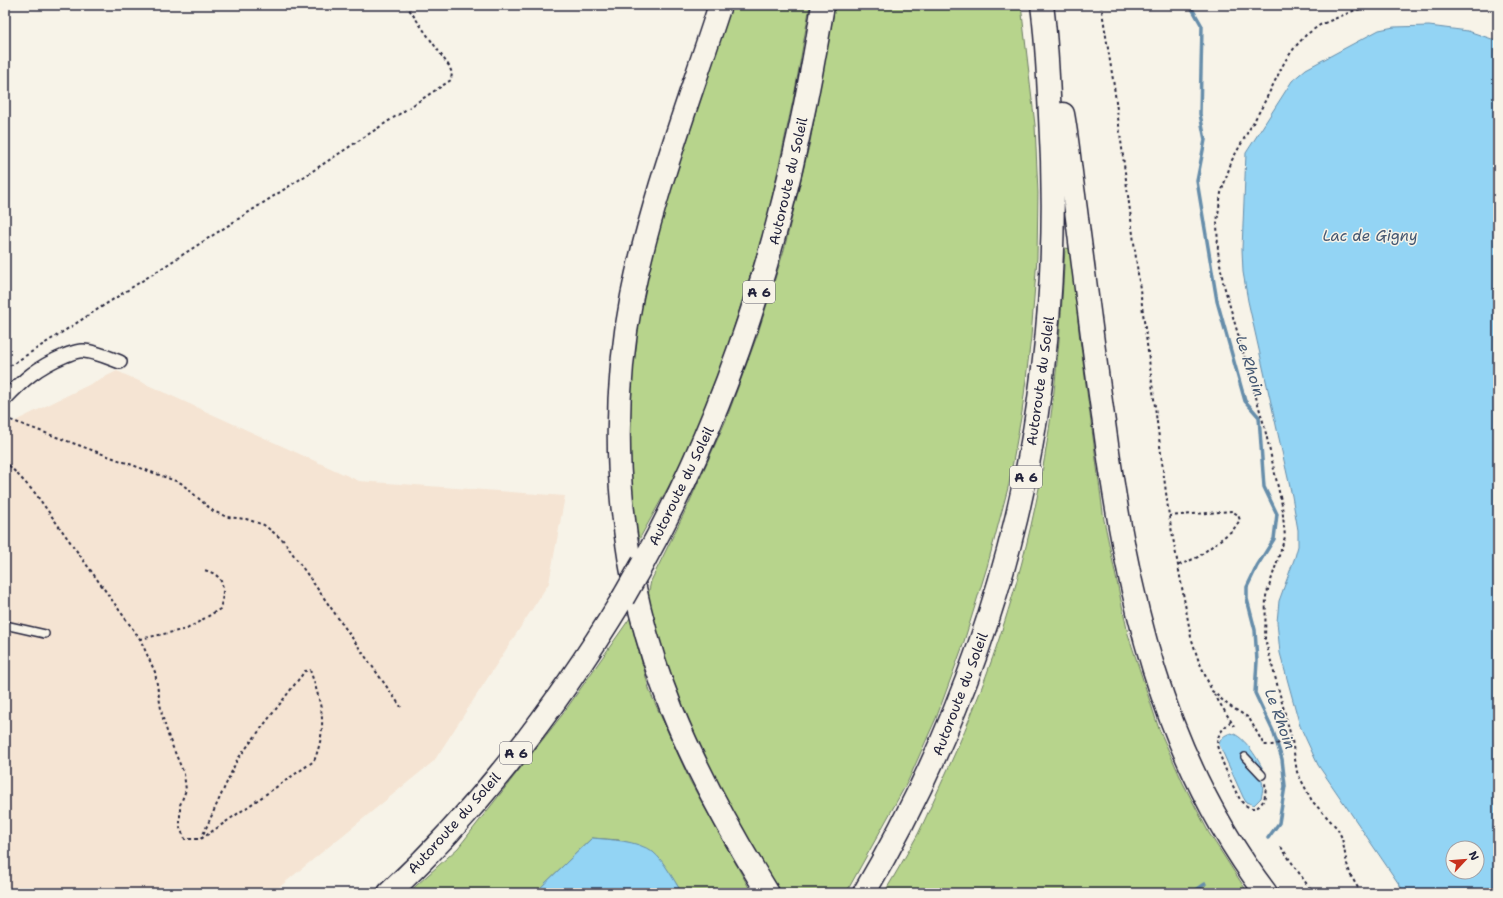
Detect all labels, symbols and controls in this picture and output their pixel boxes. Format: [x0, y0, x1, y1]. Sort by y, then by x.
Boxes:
street label: Autoroute du Soleil [765, 115, 812, 247]
water label: Lac de Gigny [1322, 226, 1418, 246]
road number: A 6 [743, 281, 775, 303]
street label: Autoroute du Soleil [1022, 314, 1058, 447]
water label: Le Rhoin [1231, 333, 1269, 399]
street label: Autoroute du Soleil [644, 423, 718, 549]
road number: A 6 [1010, 466, 1042, 488]
street label: Autoroute du Soleil [928, 629, 992, 758]
water label: Le Rhoin [1260, 686, 1300, 752]
road number: A 6 [500, 742, 532, 764]
street label: Autoroute du Soleil [404, 768, 505, 877]
north arrow [1445, 840, 1485, 880]
text: N [1465, 849, 1482, 863]

